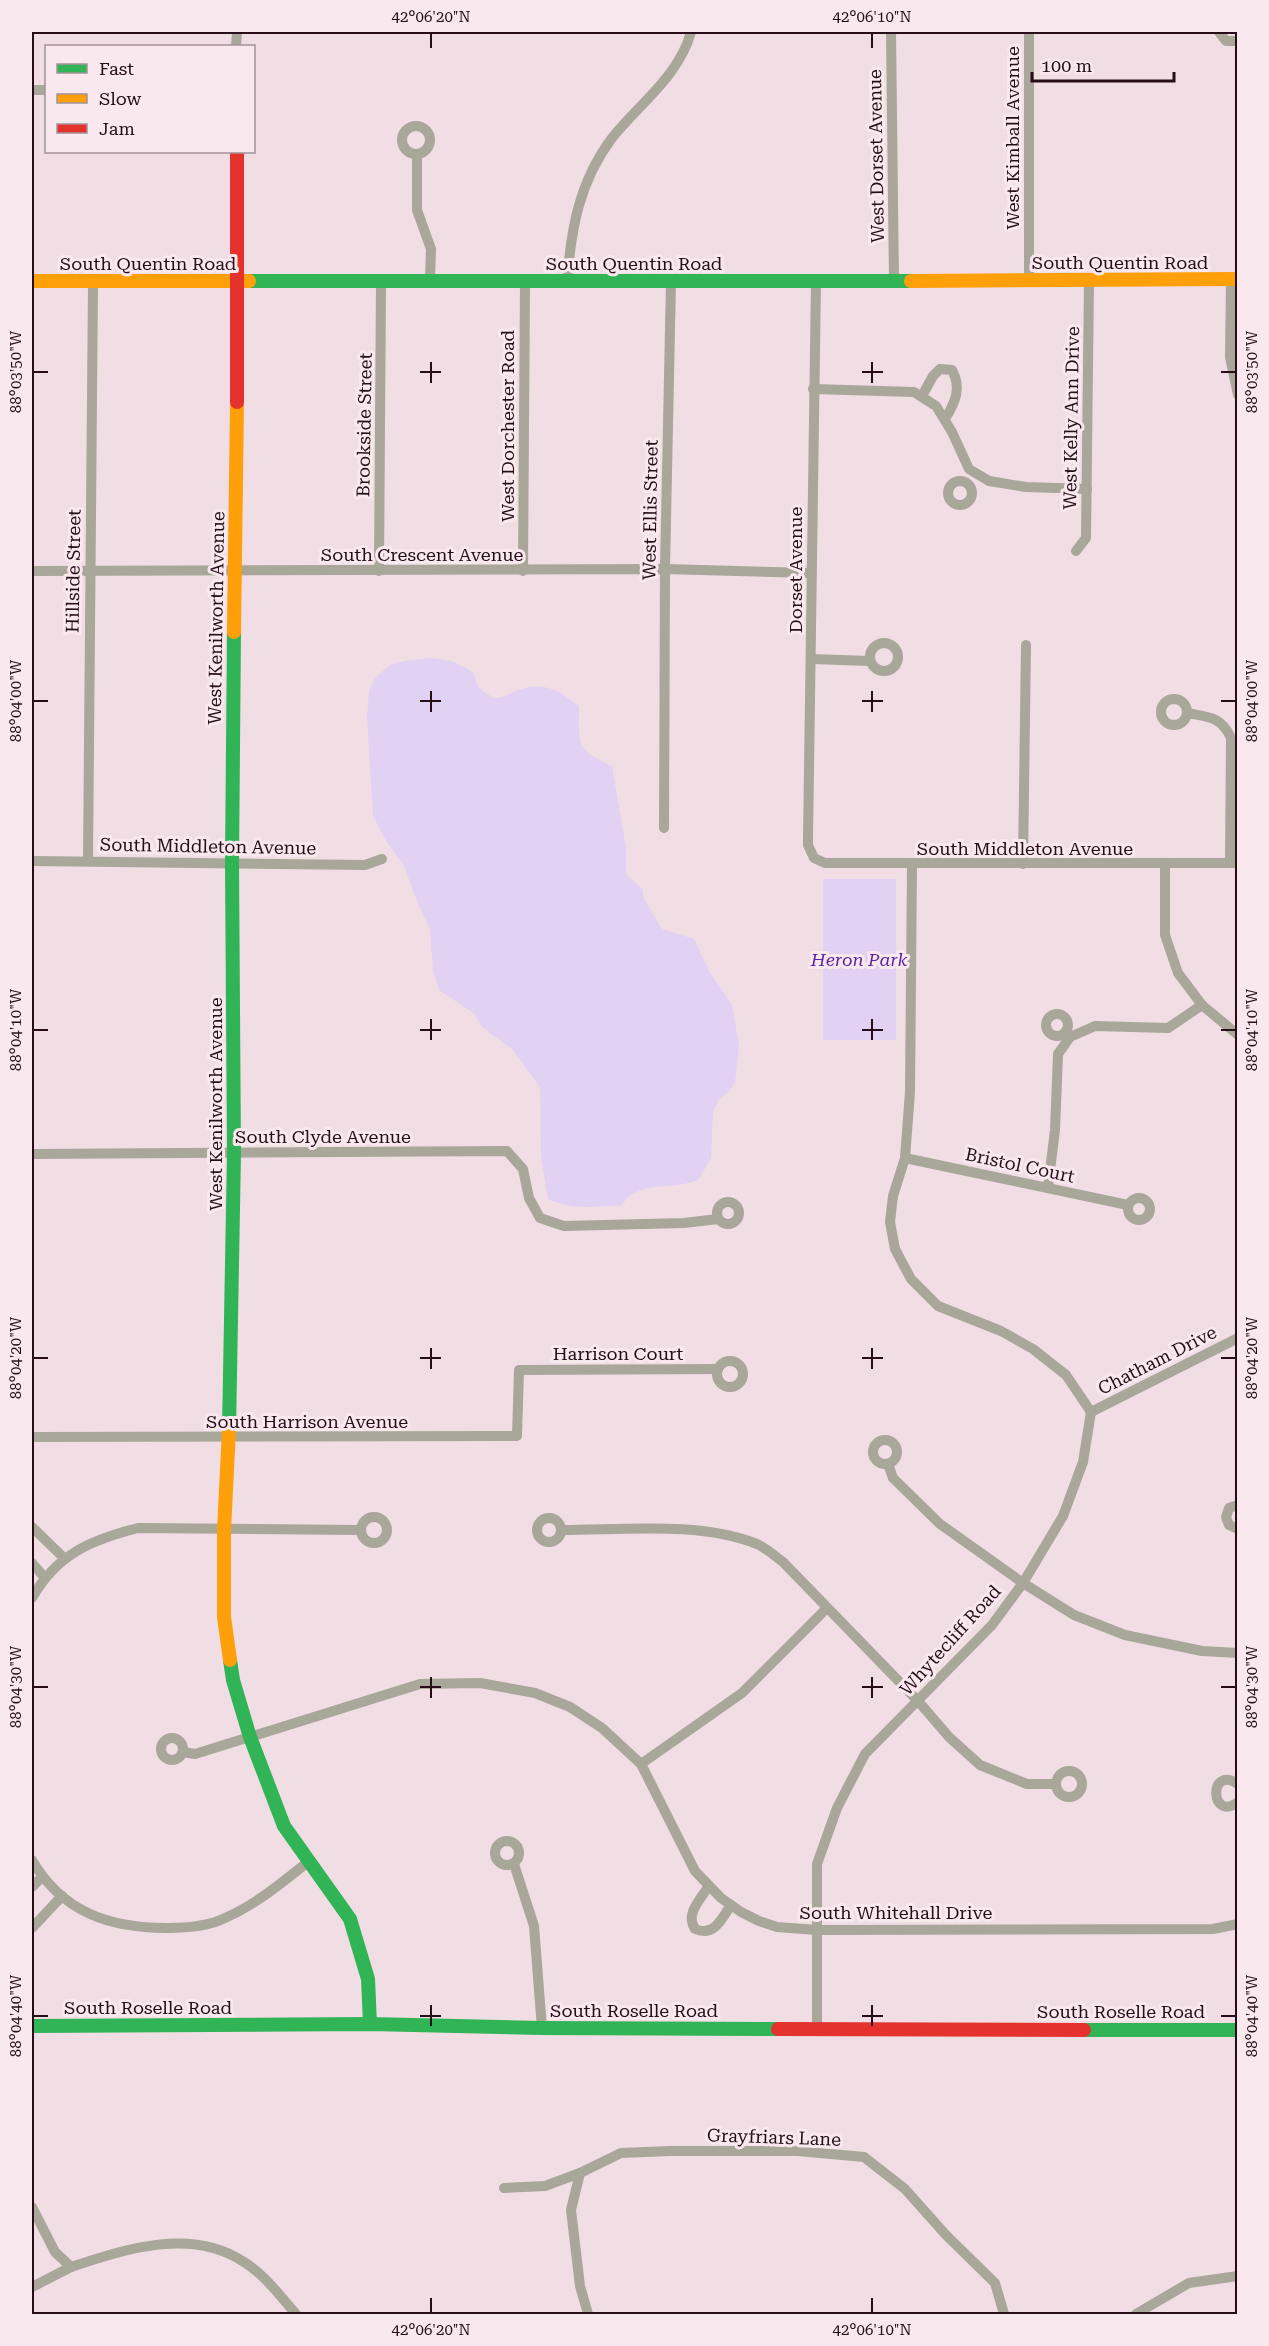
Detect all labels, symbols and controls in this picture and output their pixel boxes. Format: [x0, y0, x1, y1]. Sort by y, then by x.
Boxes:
text: 42°06'20"N [391, 8, 471, 26]
text: 42°06'10"N [832, 8, 912, 26]
legend [45, 45, 255, 153]
scale bar [1032, 45, 1174, 83]
street label: West Kimball Avenue [1002, 46, 1023, 230]
text: 100 m [1041, 55, 1092, 76]
text: Fast [99, 58, 134, 79]
street label: West Dorset Avenue [864, 69, 888, 243]
text: Slow [99, 88, 141, 109]
text: Jam [99, 118, 135, 139]
street label: South Quentin Road [1032, 252, 1209, 273]
street label: South Quentin Road [60, 253, 237, 274]
street label: South Quentin Road [546, 253, 723, 274]
street label: West Kelly Ann Drive [1059, 326, 1083, 510]
street label: West Dorchester Road [497, 329, 518, 522]
text: 88°03'50"W [7, 330, 25, 413]
text: 88°03'50"W [1243, 330, 1261, 413]
street label: Brookside Street [352, 352, 376, 497]
street label: West Ellis Street [638, 439, 662, 580]
street label: Dorset Avenue [785, 507, 806, 633]
street label: Hillside Street [61, 509, 85, 633]
street label: West Kenilworth Avenue [204, 511, 228, 725]
street label: South Crescent Avenue [321, 544, 523, 565]
text: 88°04'00"W [7, 659, 25, 742]
text: 88°04'00"W [1243, 659, 1261, 742]
street label: South Middleton Avenue [100, 834, 316, 858]
street label: South Middleton Avenue [917, 838, 1133, 859]
park label: Heron Park [810, 949, 907, 970]
text: 88°04'10"W [7, 988, 25, 1071]
text: 88°04'10"W [1243, 988, 1261, 1071]
street label: West Kenilworth Avenue [205, 997, 226, 1211]
street label: South Clyde Avenue [235, 1126, 411, 1147]
street label: Bristol Court [963, 1143, 1077, 1187]
text: 88°04'20"W [7, 1316, 25, 1399]
text: 88°04'20"W [1243, 1316, 1261, 1399]
street label: Chatham Drive [1094, 1321, 1220, 1399]
street label: Harrison Court [553, 1343, 684, 1364]
street label: South Harrison Avenue [206, 1411, 408, 1432]
street label: Whytecliff Road [895, 1580, 1005, 1699]
text: 88°04'30"W [7, 1645, 25, 1728]
text: 88°04'30"W [1243, 1645, 1261, 1728]
street label: South Whitehall Drive [800, 1902, 993, 1923]
text: 88°04'40"W [7, 1974, 25, 2057]
text: 88°04'40"W [1243, 1974, 1261, 2057]
street label: South Roselle Road [64, 1997, 232, 2018]
street label: South Roselle Road [550, 2000, 718, 2021]
street label: South Roselle Road [1037, 2001, 1205, 2022]
street label: Grayfriars Lane [707, 2124, 842, 2150]
text: 42°06'20"N [391, 2321, 471, 2339]
text: 42°06'10"N [832, 2321, 912, 2339]

